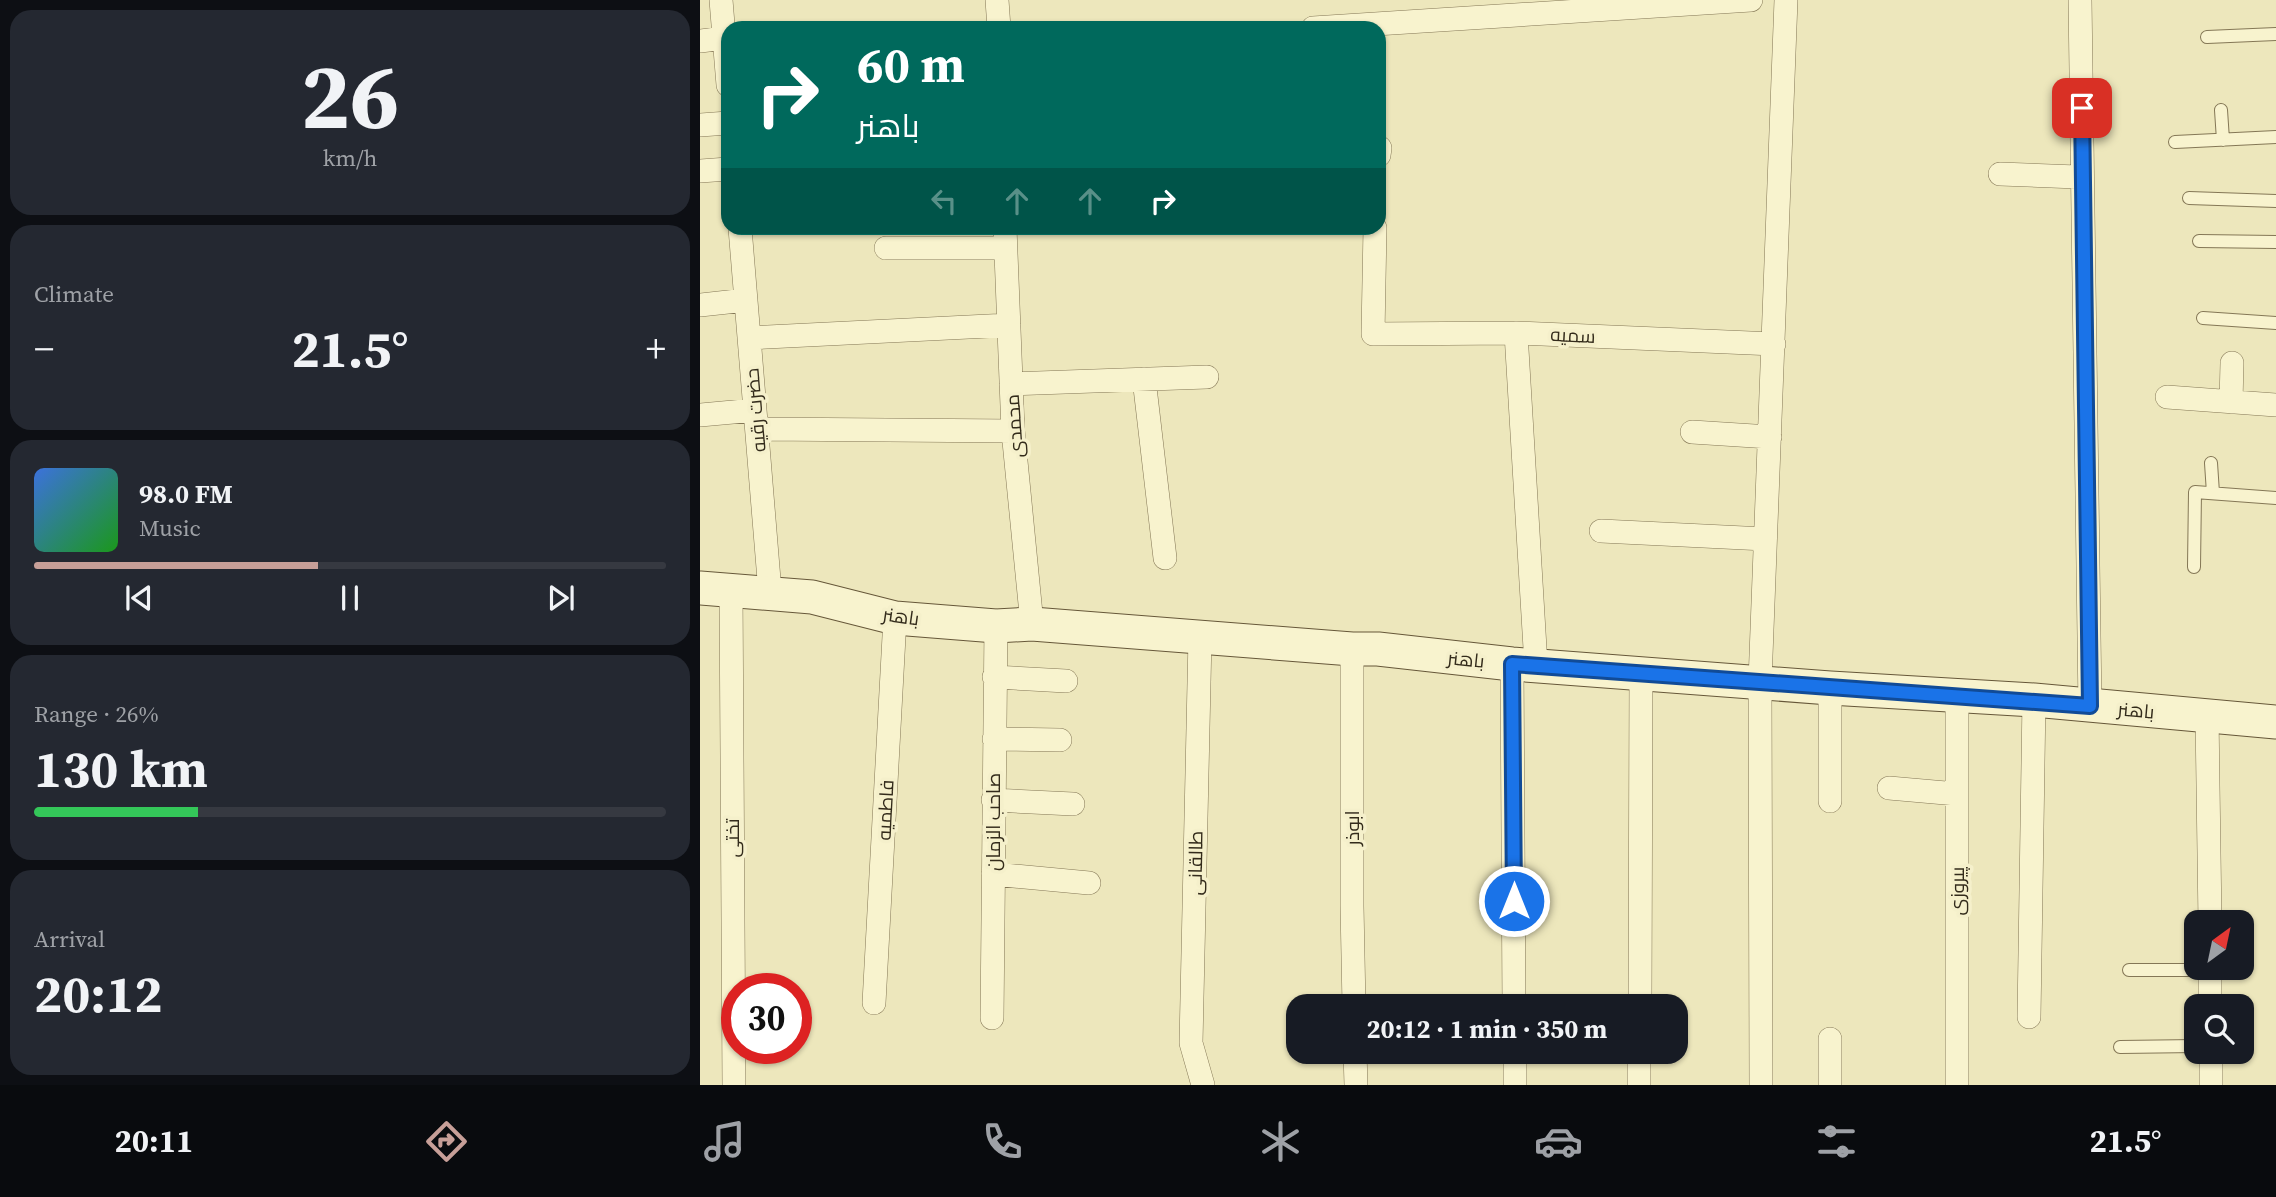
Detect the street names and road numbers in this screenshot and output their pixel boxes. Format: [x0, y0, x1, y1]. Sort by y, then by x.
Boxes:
street label: سمیه [1550, 321, 1596, 349]
street label: حضرت رقیه [738, 367, 772, 453]
street label: محمدی [999, 393, 1029, 459]
street label: باهنر [880, 600, 921, 631]
street label: باهنر [1445, 644, 1486, 674]
street label: باهنر [2115, 695, 2156, 725]
street label: صاحب الزمان [980, 773, 1006, 871]
street label: فاطمیه [870, 779, 900, 841]
street label: ابوذر [1339, 810, 1365, 847]
street label: تختی [719, 819, 745, 857]
street label: طالقانی [1181, 830, 1209, 896]
street label: پیروزی [1944, 867, 1970, 915]

